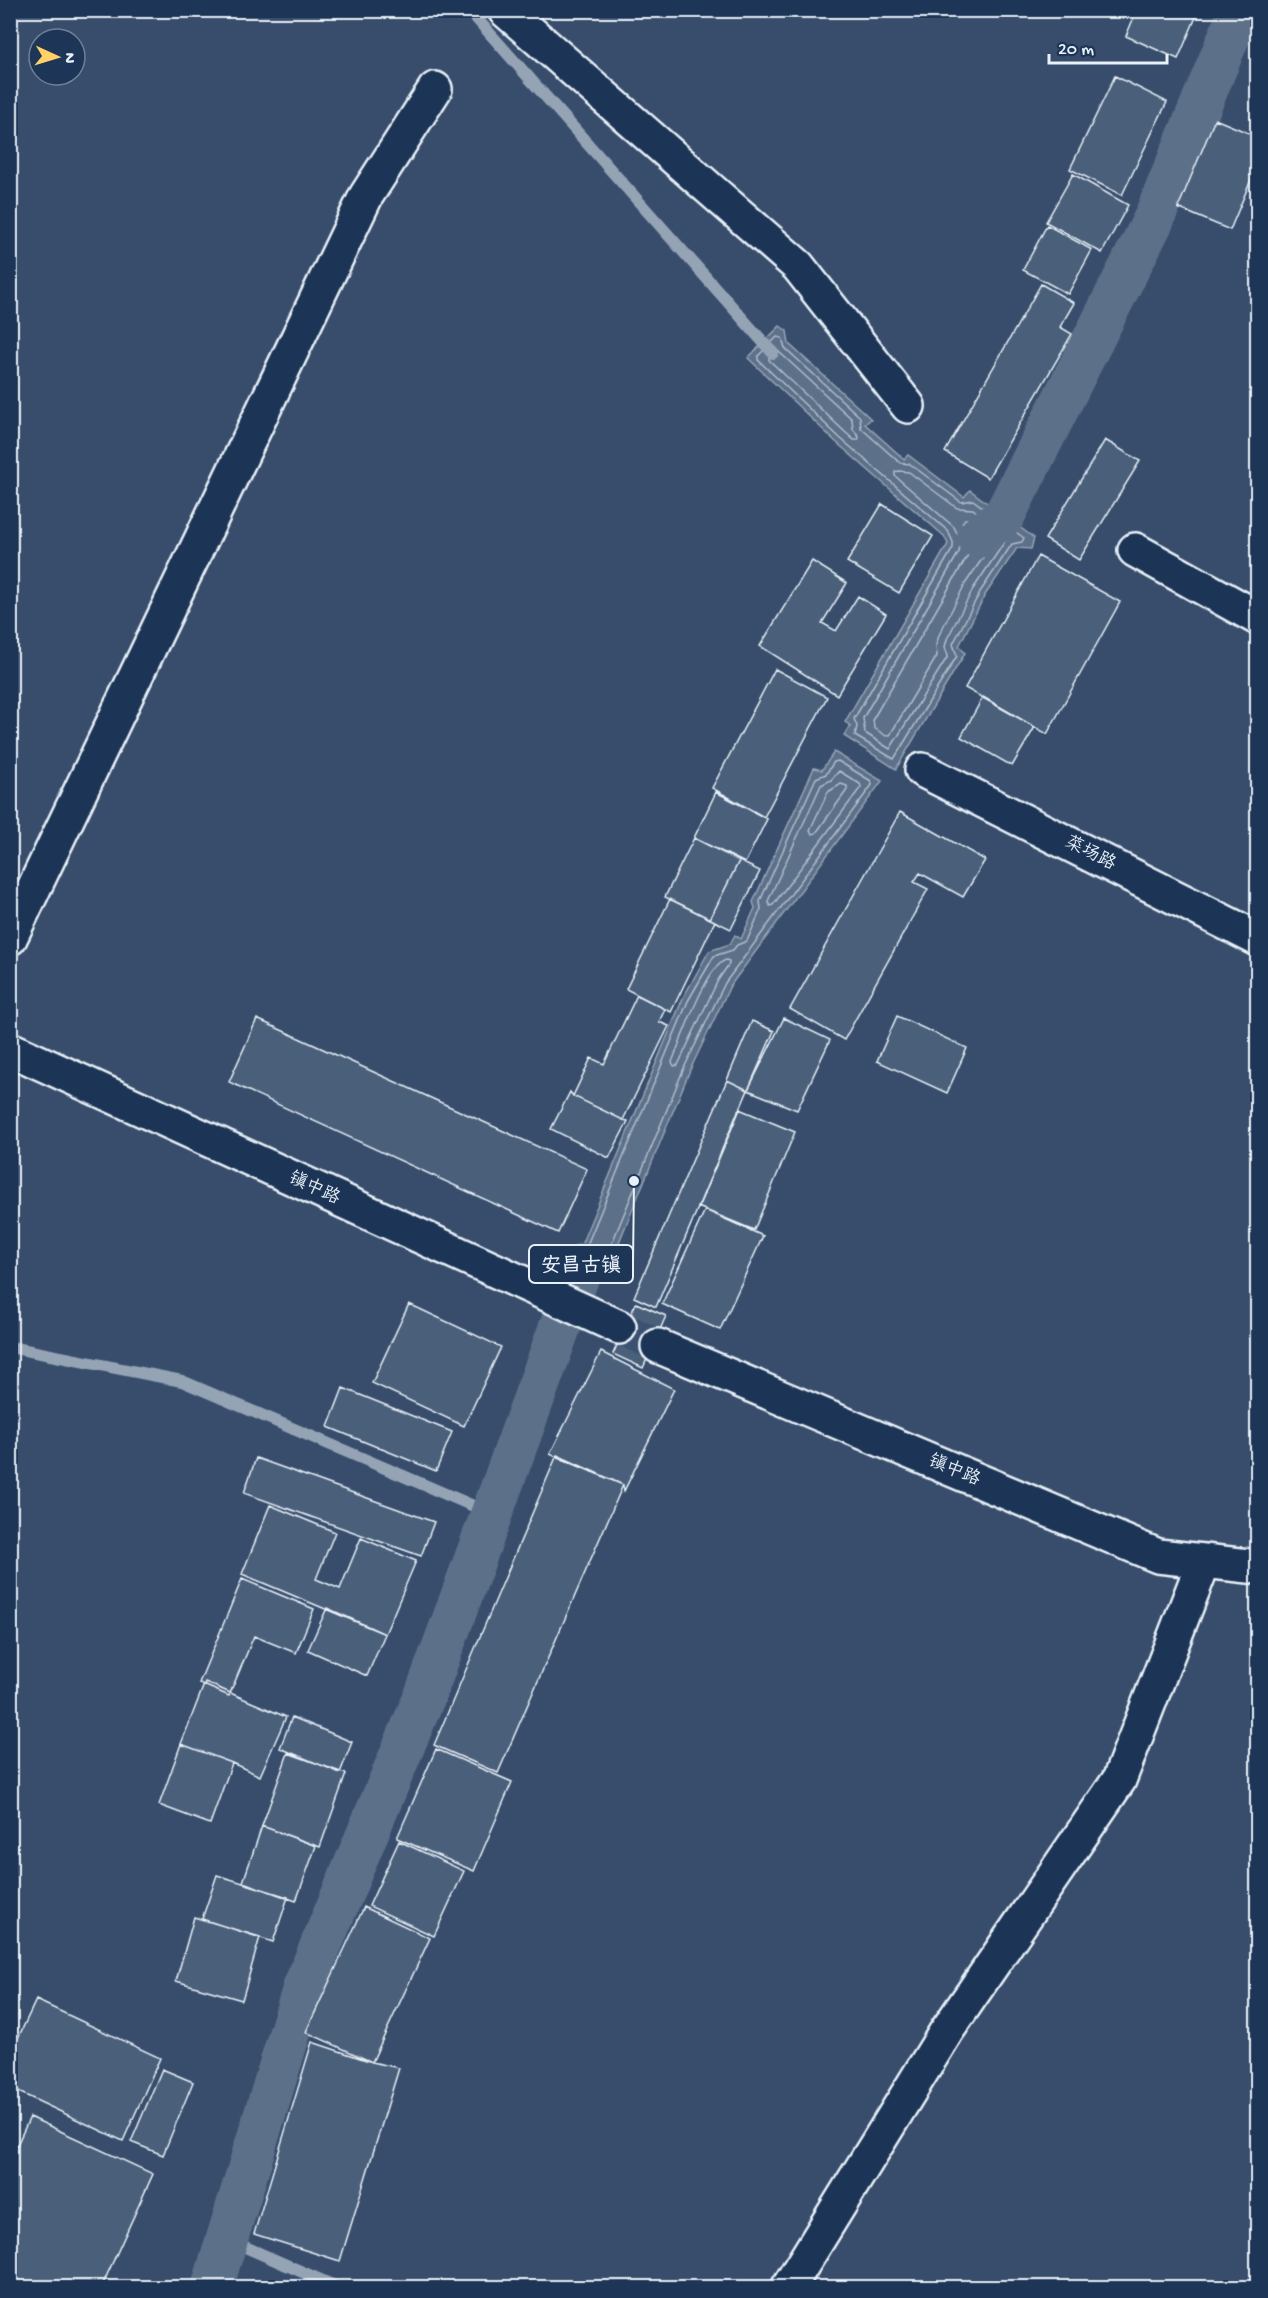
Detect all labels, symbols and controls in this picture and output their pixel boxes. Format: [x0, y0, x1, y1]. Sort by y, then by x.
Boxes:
north arrow [27, 27, 87, 87]
scale bar [1049, 27, 1168, 65]
text: 20 m [1058, 40, 1094, 61]
text: N [59, 52, 78, 64]
street label: 菜场路 [1061, 831, 1119, 876]
street label: 镇中路 [285, 1167, 343, 1210]
callout: 安昌古镇 [529, 1245, 633, 1283]
text: 安昌古镇 [541, 1254, 621, 1279]
street label: 镇中路 [925, 1450, 983, 1491]

